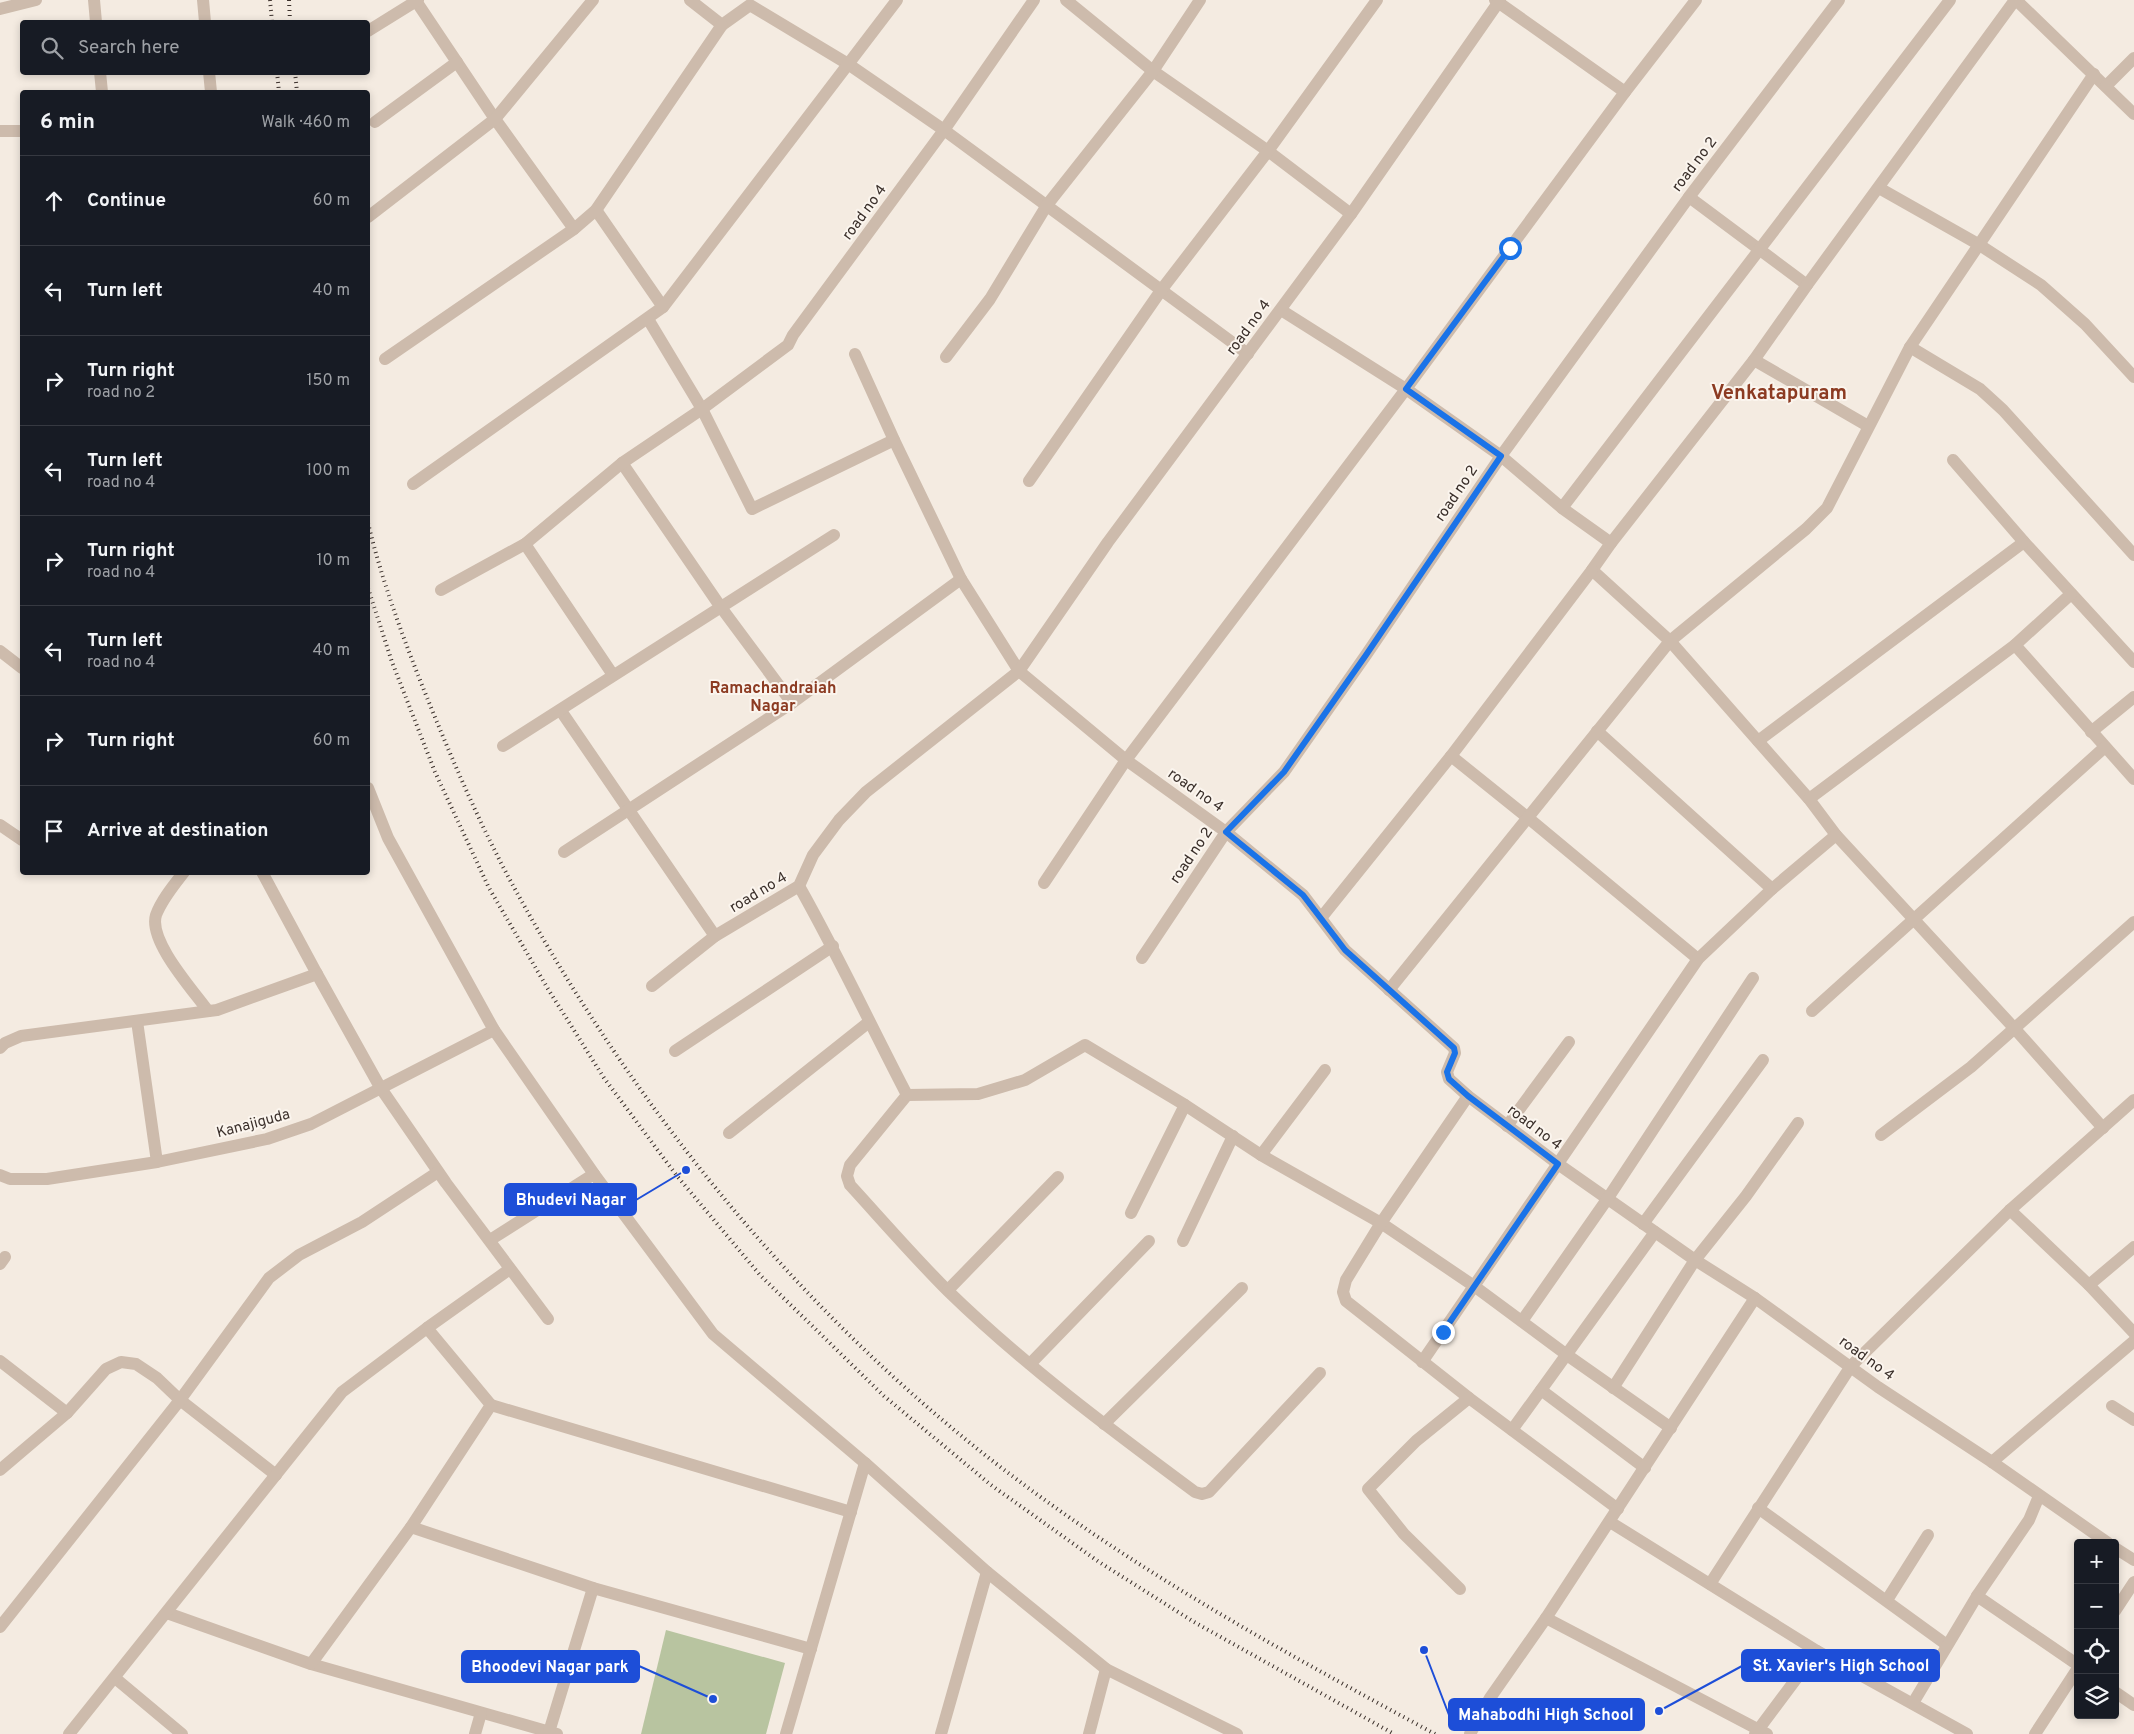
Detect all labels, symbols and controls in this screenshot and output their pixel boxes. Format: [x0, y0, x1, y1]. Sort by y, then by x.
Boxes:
search box [20, 20, 370, 75]
icon: search [38, 34, 66, 62]
text: Search here [78, 36, 180, 60]
text: 6 min [40, 109, 95, 136]
text: Walk · 460 m [261, 113, 350, 133]
street label: road no 2 [1668, 134, 1722, 196]
street label: road no 4 [839, 181, 892, 244]
icon: ahead [40, 187, 68, 215]
text: Continue [87, 189, 166, 213]
text: 60 m [313, 191, 350, 211]
route start [1499, 237, 1522, 260]
icon: left [40, 277, 68, 305]
text: Turn left [87, 279, 163, 303]
text: 40 m [312, 281, 350, 301]
street label: road no 4 [1223, 296, 1276, 359]
text: Turn right [87, 359, 175, 383]
icon: right [40, 367, 68, 395]
text: 150 m [307, 371, 350, 391]
district label: Venkatapuram [1711, 381, 1847, 407]
text: road no 2 [87, 383, 155, 403]
text: Turn left [87, 449, 163, 473]
icon: left [40, 457, 68, 485]
text: 100 m [306, 461, 350, 481]
street label: road no 2 [1432, 462, 1483, 526]
text: road no 4 [87, 473, 155, 493]
text: Turn right [87, 539, 175, 563]
icon: right [40, 547, 68, 575]
text: 10 m [316, 551, 350, 571]
text: road no 4 [87, 563, 155, 583]
text: Turn left [87, 629, 163, 653]
icon: left [40, 637, 68, 665]
text: 40 m [312, 641, 350, 661]
text: road no 4 [87, 653, 155, 673]
district label: Ramachandraiah Nagar [710, 679, 836, 717]
icon: right [40, 727, 68, 755]
text: Turn right [87, 729, 175, 753]
text: 60 m [313, 731, 350, 751]
street label: road no 4 [1163, 765, 1227, 817]
icon: arrive [40, 817, 68, 845]
text: Arrive at destination [87, 819, 268, 843]
street label: road no 2 [1167, 824, 1218, 888]
street label: road no 4 [726, 869, 791, 918]
street label: road no 4 [1503, 1101, 1565, 1155]
street label: Kanajiguda [215, 1106, 292, 1143]
callout: Bhudevi Nagar [505, 1184, 636, 1215]
text: Bhudevi Nagar [516, 1191, 627, 1211]
route end [1432, 1321, 1455, 1344]
street label: road no 4 [1835, 1333, 1898, 1386]
map controls [2074, 1539, 2119, 1719]
button: + [2074, 1539, 2119, 1584]
button: − [2074, 1584, 2119, 1629]
button: locate [2074, 1629, 2119, 1674]
callout: St. Xavier's High School [1742, 1650, 1939, 1681]
callout: Bhoodevi Nagar park [462, 1651, 639, 1682]
text: St. Xavier's High School [1753, 1657, 1929, 1677]
text: Bhoodevi Nagar park [471, 1658, 629, 1678]
button: layers [2074, 1674, 2119, 1719]
callout: Mahabodhi High School [1449, 1699, 1644, 1730]
text: Mahabodhi High School [1458, 1706, 1634, 1726]

